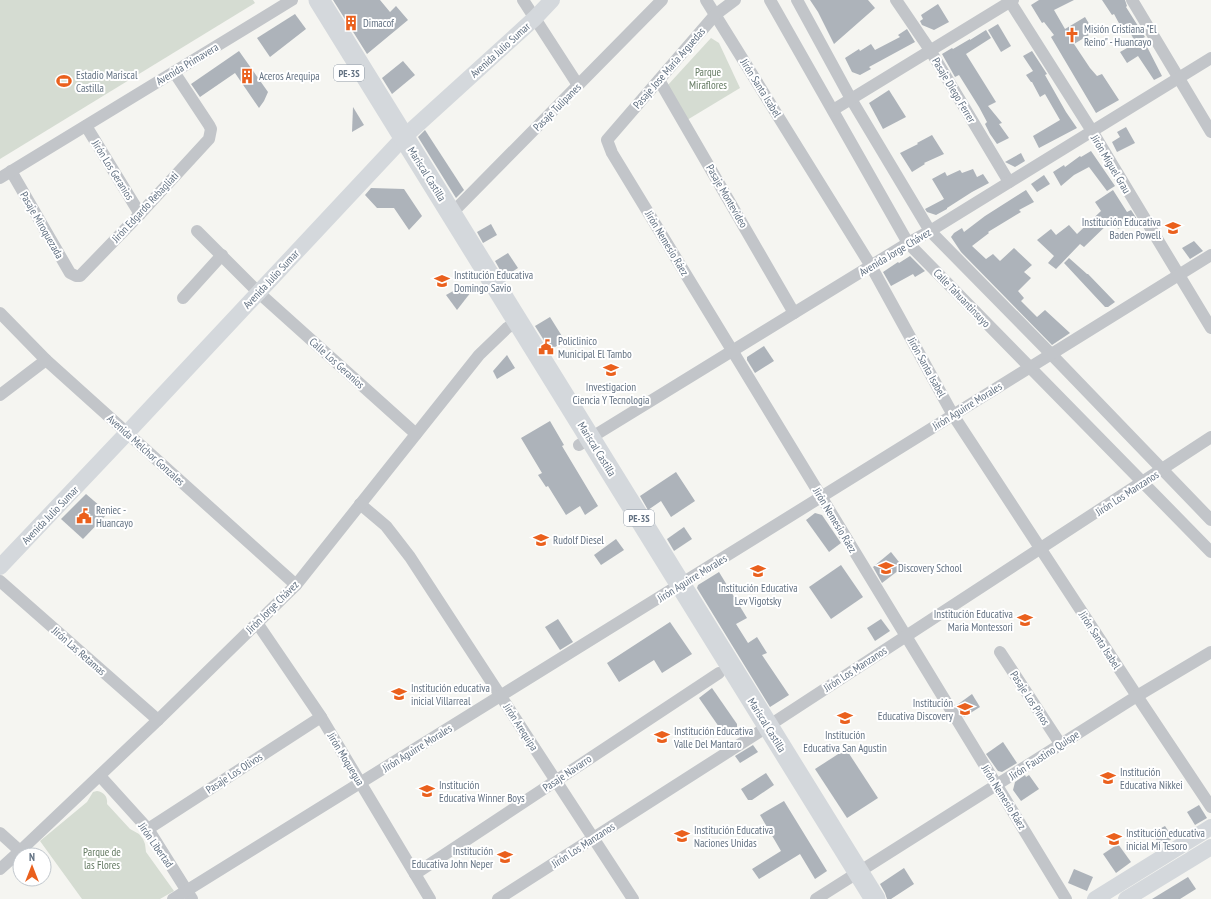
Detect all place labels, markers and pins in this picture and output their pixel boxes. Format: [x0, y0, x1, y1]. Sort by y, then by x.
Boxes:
building icon: Dimacof [342, 14, 360, 32]
place label: Dimacof [363, 16, 395, 30]
place label: Misión Cristiana "El Reino" - Huancayo [1084, 22, 1157, 49]
church icon: Misión Cristiana "El Reino" - Huancayo [1063, 26, 1081, 44]
building icon: Aceros Arequipa [238, 67, 256, 85]
place label: Estadio Mariscal Castilla [76, 68, 138, 95]
place label: Aceros Arequipa [259, 69, 320, 83]
sports icon: Estadio Mariscal Castilla [55, 72, 73, 90]
place label: Institución Educativa Baden Powell [1082, 215, 1161, 242]
school or university icon: Institución Educativa Baden Powell [1164, 219, 1182, 237]
place label: Institución Educativa Domingo Savio [454, 268, 533, 295]
school or university icon: Institución Educativa Domingo Savio [433, 272, 451, 290]
place label: Policlinico Municipal El Tambo [558, 334, 632, 361]
public building icon: Policlinico Municipal El Tambo [537, 338, 555, 356]
school or university icon: Investigacion Ciencia Y Tecnologia [602, 361, 620, 379]
place label: Investigacion Ciencia Y Tecnologia [573, 380, 650, 407]
place label: Reniec - Huancayo [96, 503, 133, 530]
public building icon: Reniec - Huancayo [75, 507, 93, 525]
school or university icon: Rudolf Diesel [532, 531, 550, 549]
place label: Rudolf Diesel [553, 533, 604, 547]
school or university icon: Discovery School [877, 559, 895, 577]
place label: Discovery School [898, 561, 962, 575]
school or university icon: Institución Educativa Lev Vigotsky [749, 562, 767, 580]
place label: Institución Educativa Lev Vigotsky [718, 581, 798, 608]
place label: Institución Educativa Maria Montessori [934, 607, 1013, 634]
school or university icon: Institución Educativa Maria Montessori [1016, 611, 1034, 629]
place label: Institución educativa inicial Villarreal [411, 681, 490, 708]
school or university icon: Institución educativa inicial Villarreal [390, 685, 408, 703]
place label: Institución Educativa Discovery [878, 696, 954, 723]
school or university icon: Institución Educativa Discovery [956, 700, 974, 718]
school or university icon: Institución Educativa San Agustin [836, 709, 854, 727]
place label: Institución Educativa Valle Del Mantaro [673, 724, 753, 751]
school or university icon: Institución Educativa Valle Del Mantaro [653, 728, 671, 746]
place label: Institución Educativa San Agustin [803, 728, 887, 755]
place label: Institución Educativa Nikkei [1120, 765, 1183, 792]
school or university icon: Institución Educativa Nikkei [1099, 769, 1117, 787]
place label: Institución Educativa Winner Boys [439, 778, 525, 805]
school or university icon: Institución Educativa Winner Boys [418, 782, 436, 800]
place label: Institución Educativa Naciones Unidas [694, 823, 773, 850]
place label: Institución educativa inicial Mi Tesoro [1126, 826, 1205, 853]
school or university icon: Institución Educativa Naciones Unidas [673, 827, 691, 845]
school or university icon: Institución educativa inicial Mi Tesoro [1105, 830, 1123, 848]
place label: Institución Educativa John Neper [412, 844, 493, 871]
school or university icon: Institución Educativa John Neper [496, 848, 514, 866]

